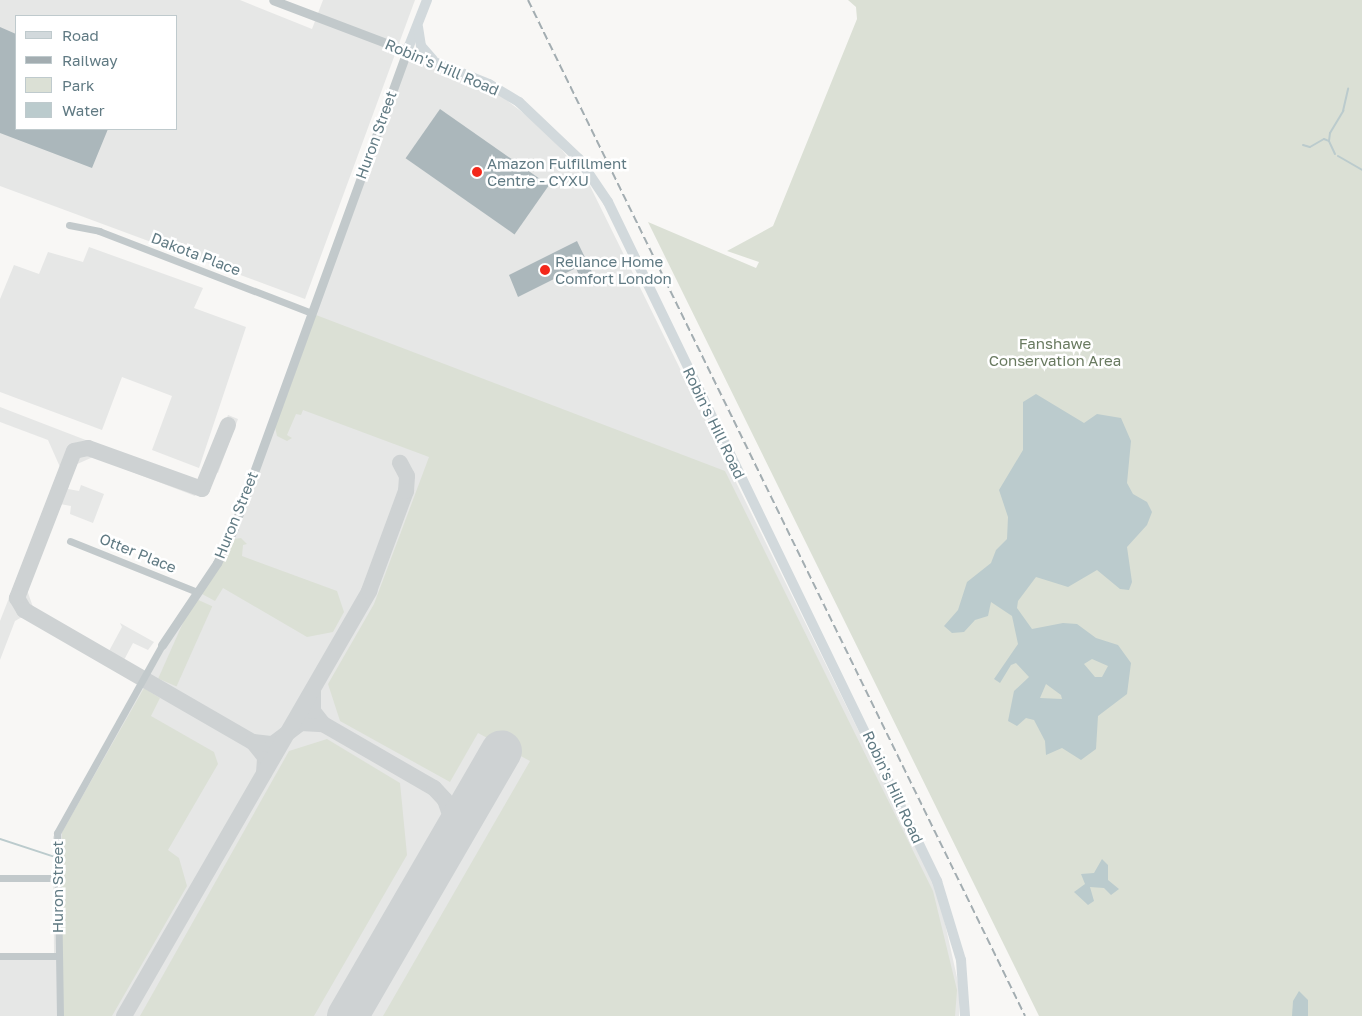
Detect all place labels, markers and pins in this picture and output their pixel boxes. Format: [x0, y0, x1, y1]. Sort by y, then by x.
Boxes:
place label: Amazon Fulfillment Centre - CYXU [487, 154, 627, 189]
marker: Amazon Fulfillment Centre - CYXU [471, 166, 483, 178]
place label: Reliance Home Comfort London [555, 252, 672, 287]
marker: Reliance Home Comfort London [539, 264, 551, 276]

